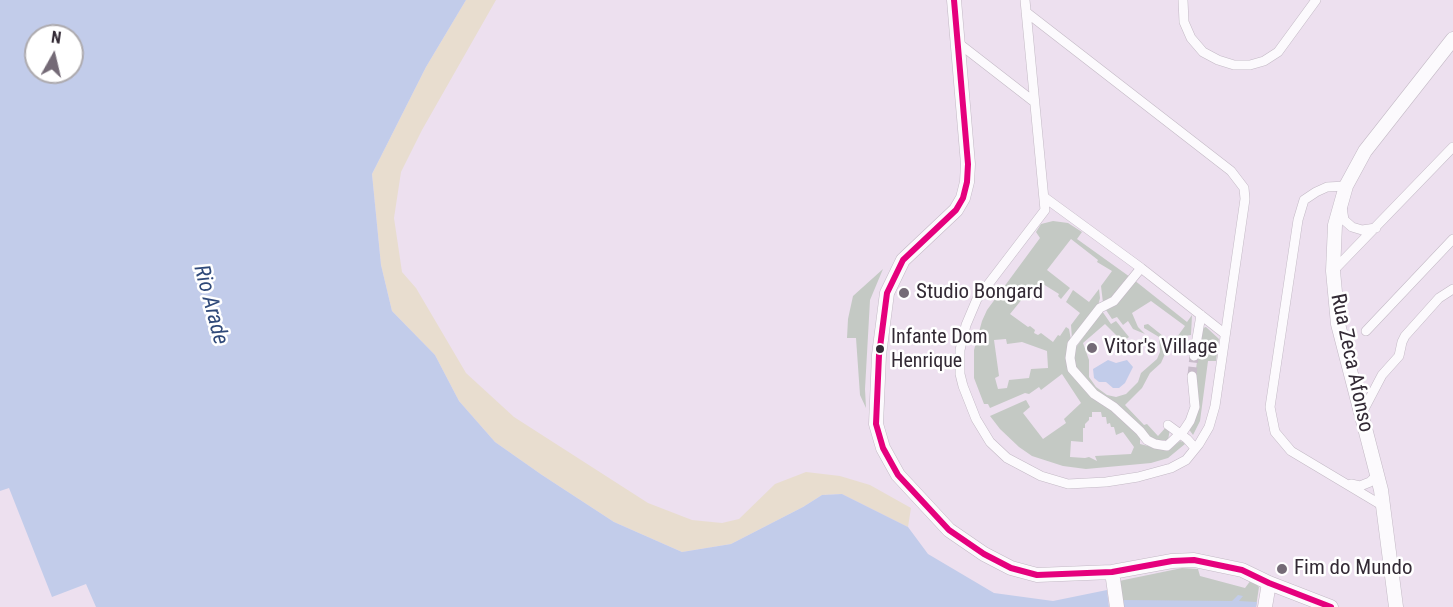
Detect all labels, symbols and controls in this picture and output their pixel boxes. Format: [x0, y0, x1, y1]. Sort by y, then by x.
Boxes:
north arrow [24, 24, 84, 84]
text: N [50, 28, 62, 48]
water label: Rio Arade [187, 262, 233, 348]
place label: Studio Bongard [916, 280, 1043, 306]
marker: Studio Bongard [897, 286, 911, 300]
street label: Rua Zeca Afonso [1324, 291, 1378, 435]
place label: Infante Dom Henrique [891, 326, 988, 373]
place label: Vitor's Village [1104, 335, 1217, 361]
marker: Vitor's Village [1085, 341, 1099, 355]
marker: Infante Dom Henrique [874, 343, 886, 355]
place label: Fim do Mundo [1294, 556, 1412, 582]
marker: Fim do Mundo [1275, 562, 1289, 576]

